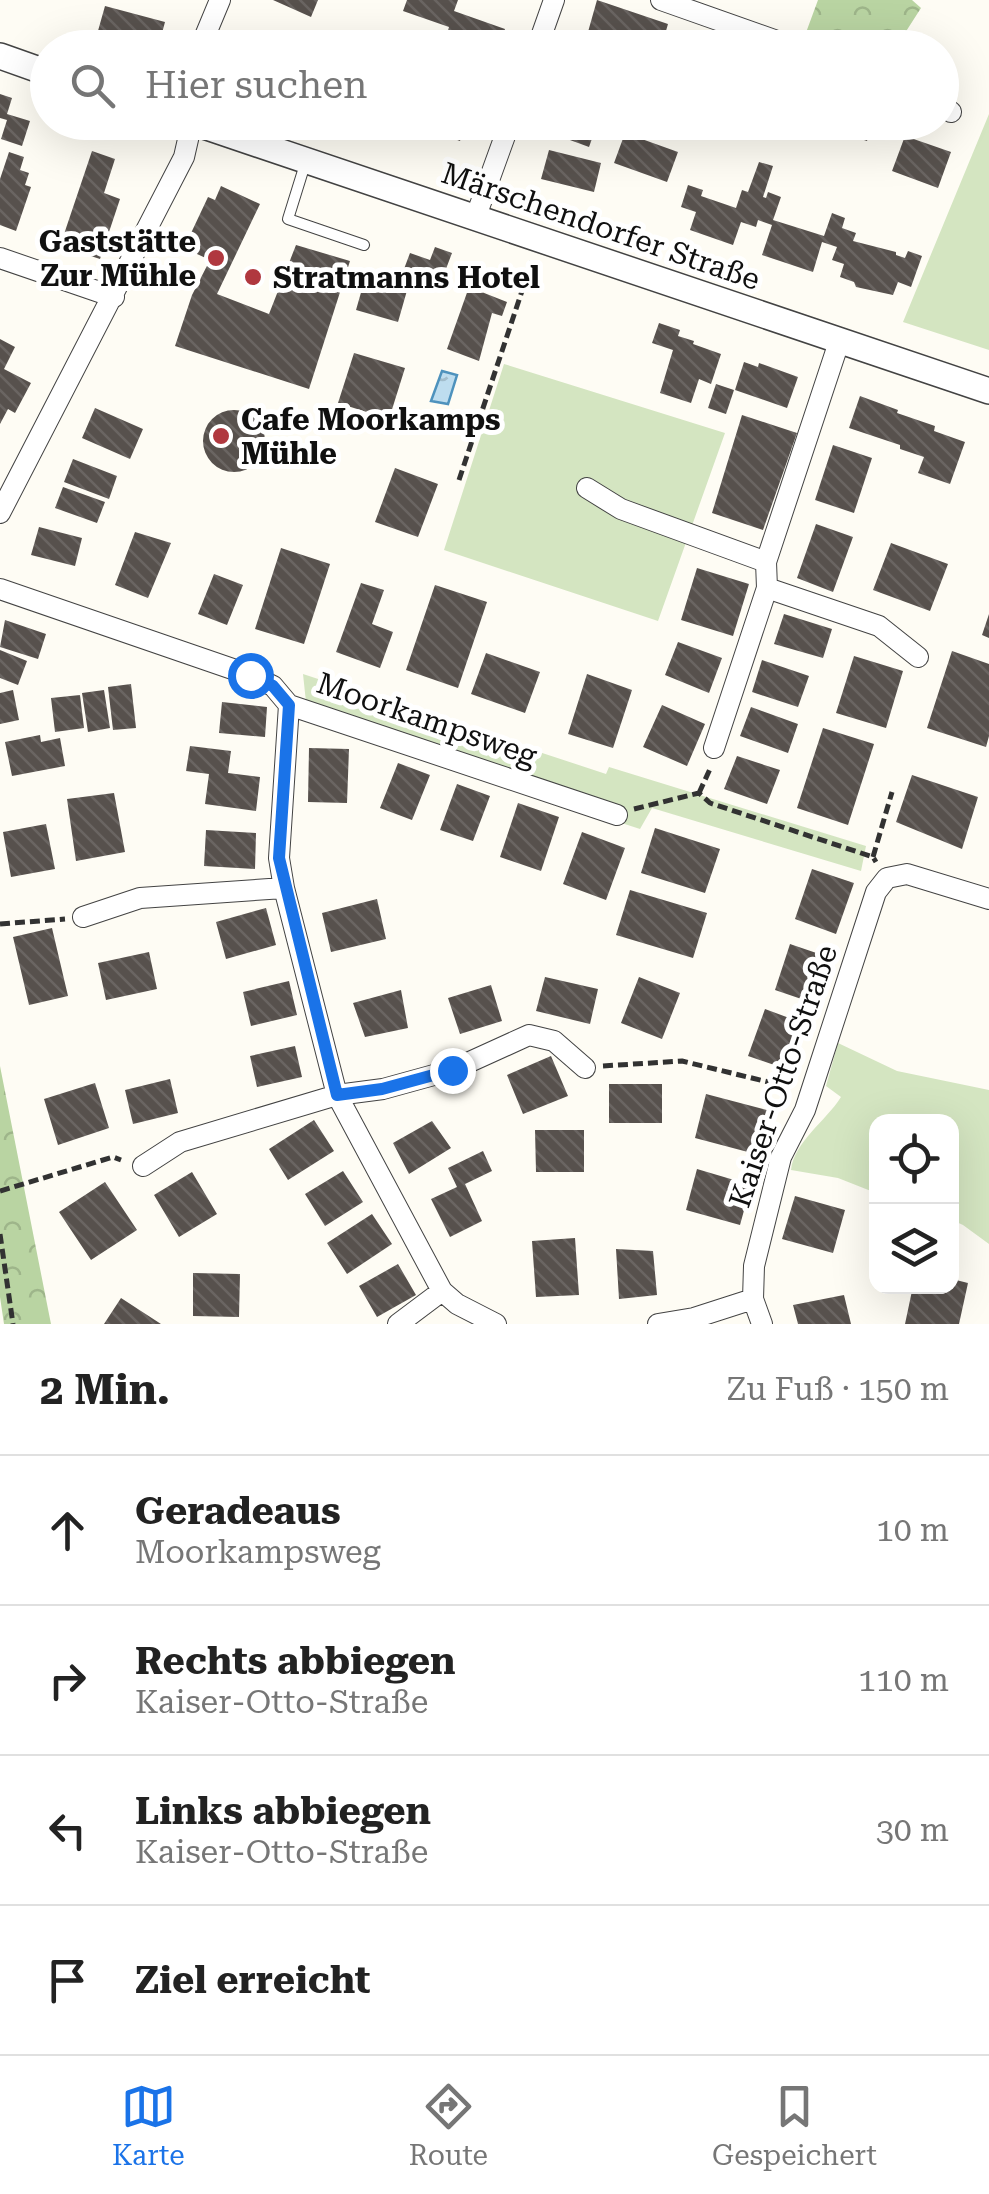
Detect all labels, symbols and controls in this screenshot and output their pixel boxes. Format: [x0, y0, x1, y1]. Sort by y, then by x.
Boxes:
search box [30, 30, 959, 140]
icon: search [65, 58, 120, 113]
text: Hier suchen [145, 63, 368, 107]
street label: Märschendorfer Straße [437, 155, 765, 297]
place label: Gaststätte Zur Mühle [39, 224, 196, 293]
marker: Gaststätte Zur Mühle [205, 247, 227, 269]
place label: Stratmanns Hotel [273, 260, 540, 295]
marker: Stratmanns Hotel [242, 266, 264, 288]
place label: Cafe Moorkamps Mühle [241, 402, 501, 471]
marker: Cafe Moorkamps Mühle [210, 425, 232, 447]
route start [228, 653, 274, 699]
street label: Moorkampsweg [312, 665, 542, 773]
street label: Kaiser-Otto-Straße [722, 940, 844, 1212]
route end [430, 1048, 476, 1094]
map controls [869, 1114, 959, 1294]
button: locate [869, 1114, 959, 1204]
button: layers [869, 1204, 959, 1294]
text: 2 Min. [40, 1365, 170, 1414]
text: Zu Fuß · 150 m [727, 1370, 949, 1408]
text: Geradeaus [135, 1489, 341, 1533]
icon: ahead [40, 1503, 95, 1558]
text: 10 m [876, 1511, 949, 1549]
text: Moorkampsweg [135, 1533, 381, 1571]
text: Rechts abbiegen [135, 1639, 456, 1683]
icon: right [40, 1653, 95, 1708]
text: 110 m [858, 1661, 949, 1699]
text: Kaiser-Otto-Straße [135, 1683, 428, 1721]
text: Links abbiegen [135, 1789, 431, 1833]
icon: left [40, 1803, 95, 1858]
text: 30 m [876, 1811, 949, 1849]
text: Kaiser-Otto-Straße [135, 1833, 428, 1871]
icon: arrive [40, 1953, 95, 2008]
text: Ziel erreicht [135, 1958, 370, 2002]
tab: Karte [112, 2079, 185, 2172]
tab: Route [409, 2079, 488, 2172]
tab: Gespeichert [712, 2079, 877, 2172]

